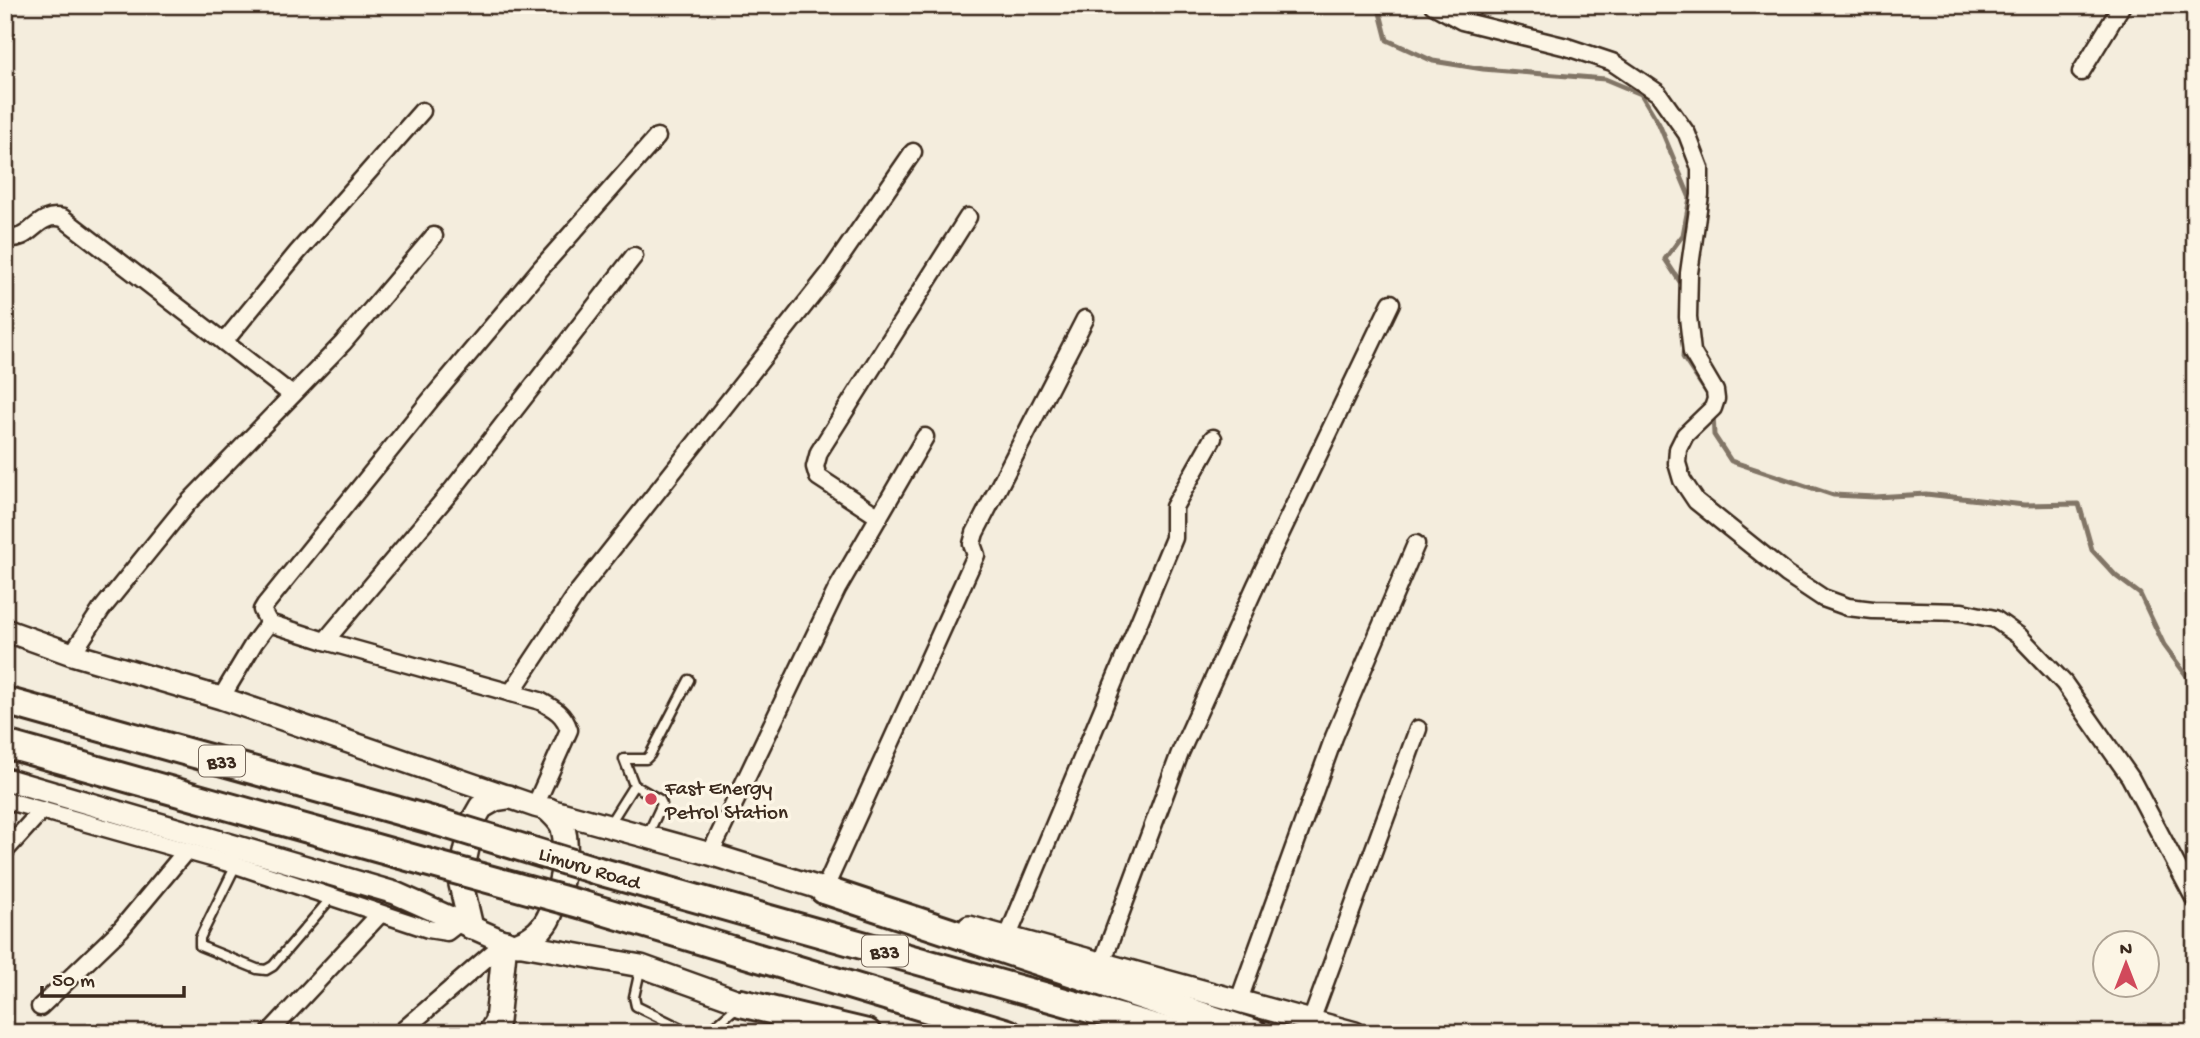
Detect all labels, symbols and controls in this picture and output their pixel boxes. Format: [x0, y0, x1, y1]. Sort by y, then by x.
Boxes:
road number: B33 [199, 746, 245, 776]
place label: Fast Energy Petrol Station [664, 778, 788, 827]
marker: Fast Energy Petrol Station [643, 791, 659, 807]
street label: Limuru Road [535, 843, 645, 898]
north arrow [2092, 930, 2162, 1000]
road number: B33 [862, 936, 908, 967]
text: N [2120, 939, 2132, 962]
scale bar [42, 954, 184, 998]
text: 50 m [52, 970, 95, 995]

